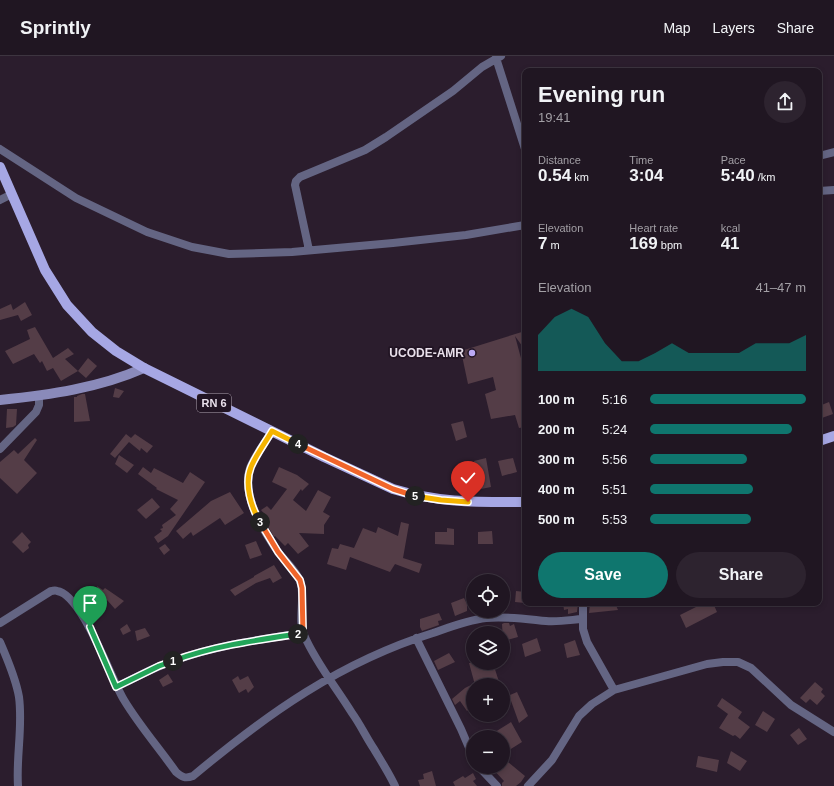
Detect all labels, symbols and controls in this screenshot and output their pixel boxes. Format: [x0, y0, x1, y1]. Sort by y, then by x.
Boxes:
text: Sprintly [20, 17, 91, 38]
text: Map [663, 20, 691, 36]
text: Layers [713, 20, 755, 36]
text: Share [777, 20, 814, 36]
button: share [764, 81, 806, 123]
text: Evening run [538, 82, 665, 107]
text: 19:41 [538, 110, 571, 125]
text: Distance [538, 154, 581, 166]
text: Time [629, 154, 653, 166]
text: Pace [721, 154, 746, 166]
text: 0.54 [538, 166, 571, 185]
text: 3:04 [629, 166, 663, 185]
text: 5:40 [721, 166, 755, 185]
text: km [571, 171, 589, 183]
text: /km [755, 171, 775, 183]
text: Elevation [538, 222, 583, 234]
text: Heart rate [629, 222, 678, 234]
text: kcal [721, 222, 740, 234]
text: 7 [538, 234, 547, 253]
text: 169 [629, 234, 658, 253]
text: 41 [721, 234, 740, 253]
text: m [547, 239, 560, 251]
text: bpm [658, 239, 682, 251]
text: Elevation [538, 280, 591, 295]
text: 41–47 m [755, 280, 806, 295]
place label: UCODE-AMR [389, 346, 464, 360]
marker: UCODE-AMR [467, 348, 477, 358]
text: 100 m [538, 392, 575, 407]
text: 5:16 [602, 392, 627, 407]
road number: RN 6 [197, 394, 231, 412]
text: 200 m [538, 422, 575, 437]
text: 5:24 [602, 422, 627, 437]
pin: 4 [288, 434, 308, 454]
text: 4 [295, 438, 301, 450]
text: 300 m [538, 452, 575, 467]
text: 5:56 [602, 452, 627, 467]
pin [451, 461, 485, 502]
icon: check [457, 467, 479, 489]
text: 400 m [538, 482, 575, 497]
text: 5:51 [602, 482, 627, 497]
pin: 5 [405, 486, 425, 506]
text: 5 [412, 490, 418, 502]
pin: 3 [250, 512, 270, 532]
text: 500 m [538, 512, 575, 527]
text: 5:53 [602, 512, 627, 527]
text: 3 [257, 516, 263, 528]
button: Save [538, 552, 668, 598]
button: Share [676, 552, 806, 598]
map controls [466, 574, 510, 774]
button: locate [466, 574, 510, 618]
pin [73, 586, 107, 627]
icon: arrive [79, 592, 101, 614]
pin: 2 [288, 624, 308, 644]
button: layers [466, 626, 510, 670]
text: 2 [295, 628, 301, 640]
pin: 1 [163, 651, 183, 671]
text: 1 [170, 655, 176, 667]
button: + [466, 678, 510, 722]
button: − [466, 730, 510, 774]

